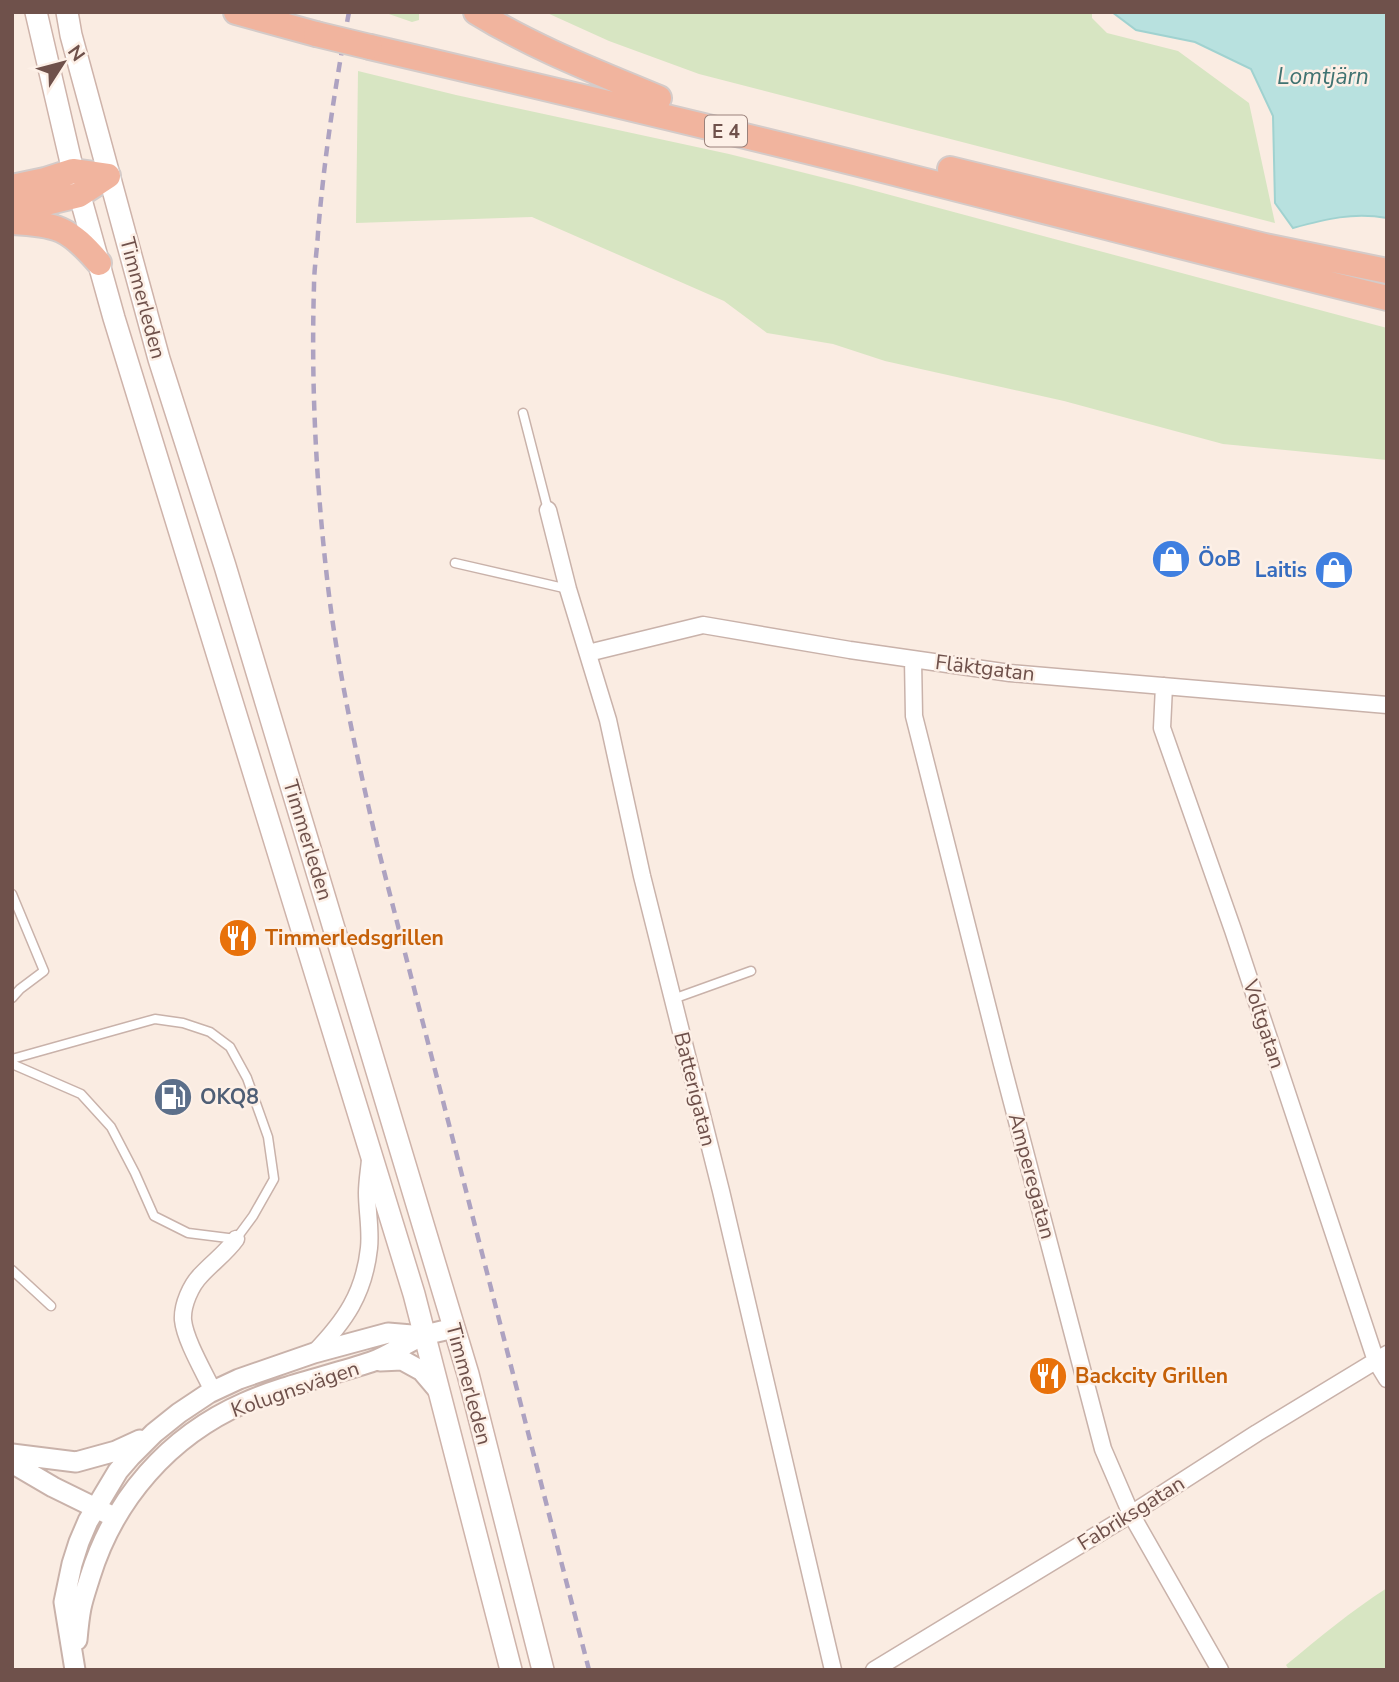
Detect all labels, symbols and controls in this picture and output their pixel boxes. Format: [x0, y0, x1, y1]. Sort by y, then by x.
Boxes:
north arrow [28, 28, 98, 98]
text: N [61, 40, 91, 67]
water label: Lomtjärn [1277, 61, 1369, 92]
road number: E 4 [705, 116, 747, 146]
street label: Timmerleden [113, 234, 173, 362]
shop icon: ÖoB [1150, 538, 1192, 580]
place label: ÖoB [1198, 545, 1241, 573]
shop icon: Laitis [1313, 549, 1355, 591]
place label: Laitis [1255, 556, 1307, 584]
street label: Fläktgatan [934, 648, 1036, 688]
street label: Timmerleden [276, 776, 340, 904]
restaurant icon: Timmerledsgrillen [217, 917, 259, 959]
place label: Timmerledsgrillen [265, 924, 444, 952]
street label: Voltgatan [1236, 975, 1292, 1072]
street label: Batterigatan [667, 1029, 723, 1149]
fuel station icon: OKQ8 [152, 1076, 194, 1118]
place label: OKQ8 [200, 1083, 259, 1111]
street label: Amperegatan [1002, 1110, 1062, 1242]
street label: Timmerleden [439, 1320, 499, 1448]
street label: Kolugnsvägen [227, 1354, 363, 1424]
restaurant icon: Backcity Grillen [1027, 1355, 1069, 1397]
place label: Backcity Grillen [1075, 1362, 1228, 1390]
street label: Fabriksgatan [1072, 1469, 1190, 1557]

